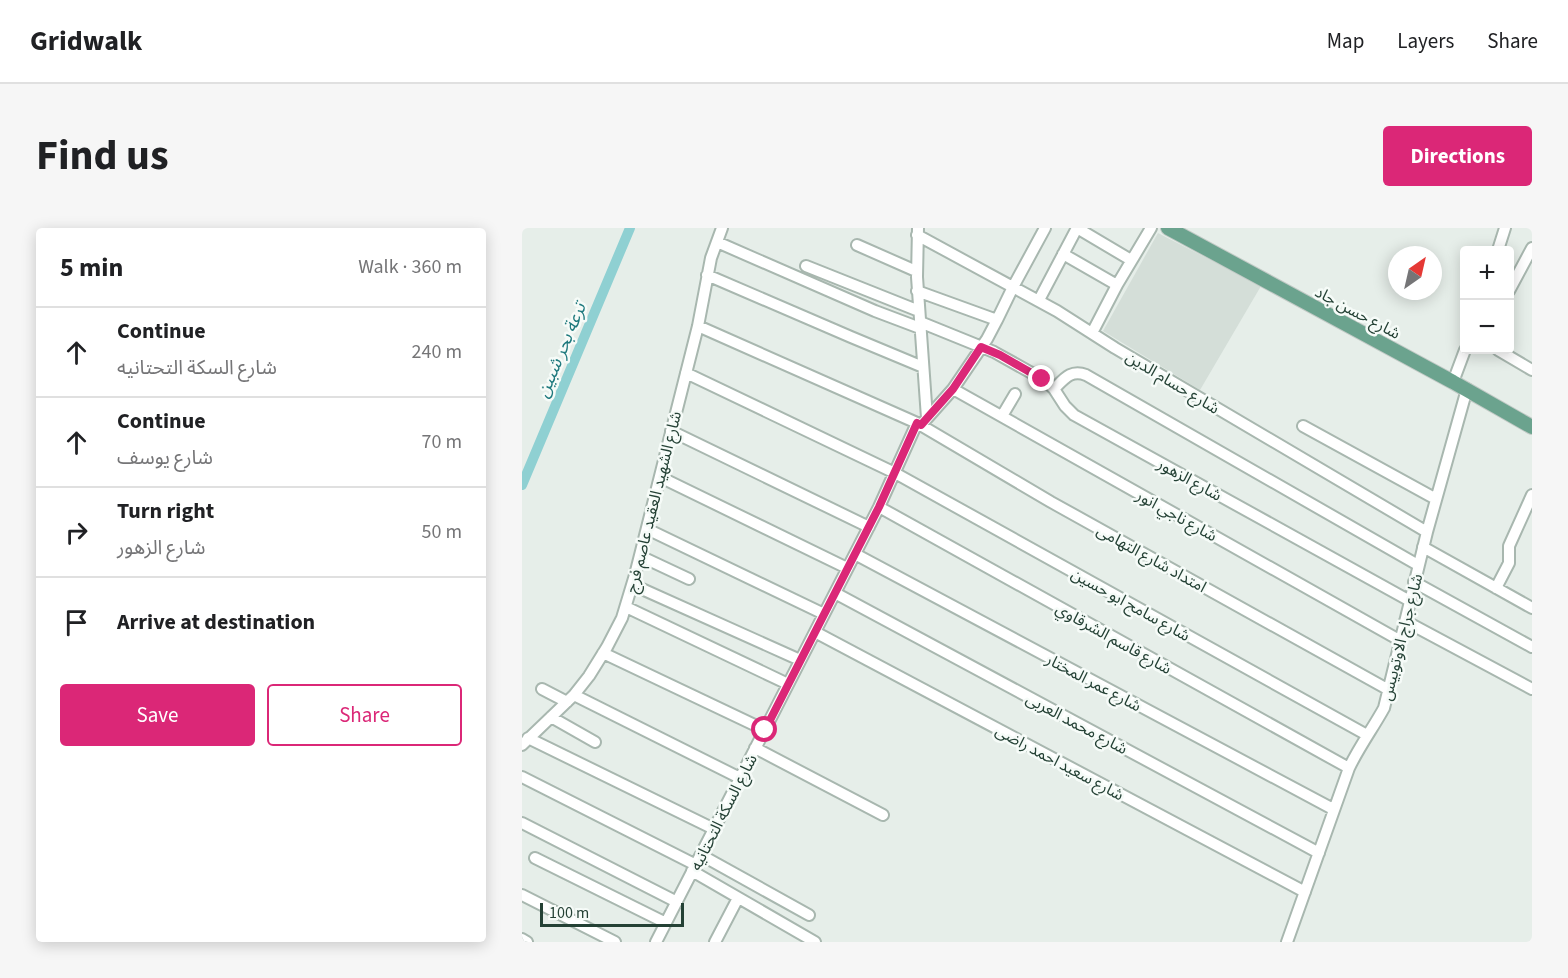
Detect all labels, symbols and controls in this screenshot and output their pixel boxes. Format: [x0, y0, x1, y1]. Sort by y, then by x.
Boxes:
text: Gridwalk [30, 21, 142, 61]
text: Map [1327, 26, 1364, 56]
text: Layers [1397, 26, 1454, 56]
text: Share [1487, 26, 1538, 56]
text: Find us [36, 126, 169, 186]
button: Directions [1383, 126, 1532, 186]
north arrow [1388, 246, 1442, 300]
map controls [1460, 246, 1514, 354]
button: + [1460, 246, 1514, 300]
text: 5 min [60, 249, 123, 286]
text: Walk · 360 m [358, 253, 462, 281]
street label: شارع حسن جاد [1310, 281, 1404, 346]
water label: ترعة بحر شبين [530, 297, 594, 401]
button: − [1460, 300, 1514, 354]
text: Continue [117, 315, 206, 347]
icon: ahead [60, 336, 93, 369]
text: 240 m [412, 338, 462, 366]
street label: شارع حسام الدين [1121, 346, 1224, 420]
text: شارع السكة التحتانيه [117, 354, 277, 382]
route end [1028, 365, 1054, 391]
text: Continue [117, 405, 206, 437]
street label: شارع الشهيد العقيد عاصم فرج [621, 409, 688, 596]
icon: ahead [60, 426, 93, 459]
text: 70 m [422, 428, 462, 456]
text: شارع يوسف [117, 444, 213, 472]
street label: شارع الزهور [1152, 453, 1226, 507]
street label: شارع ناجي انور [1131, 484, 1221, 548]
text: Turn right [117, 495, 214, 527]
icon: right [60, 516, 93, 549]
text: 50 m [422, 518, 462, 546]
street label: امتداد شارع التهامى [1092, 520, 1210, 599]
text: شارع الزهور [117, 534, 205, 562]
street label: شارع سامح ابو حسين [1066, 563, 1194, 648]
street label: شارع جراج الاوتوبيس [1376, 571, 1429, 703]
street label: شارع قاسم الشرقاوي [1051, 598, 1175, 681]
icon: arrive [60, 606, 93, 639]
text: Arrive at destination [117, 606, 315, 638]
street label: شارع عمر المختار [1041, 648, 1145, 718]
button: Save [60, 684, 255, 746]
button: Share [267, 684, 462, 746]
street label: شارع محمد العربى [1021, 688, 1131, 761]
route start [751, 716, 777, 742]
street label: شارع سعيد احمد راضى [991, 720, 1128, 807]
street label: شارع السكة التحتانيه [685, 750, 764, 875]
scale bar [540, 900, 684, 928]
text: 100 m [549, 902, 589, 924]

